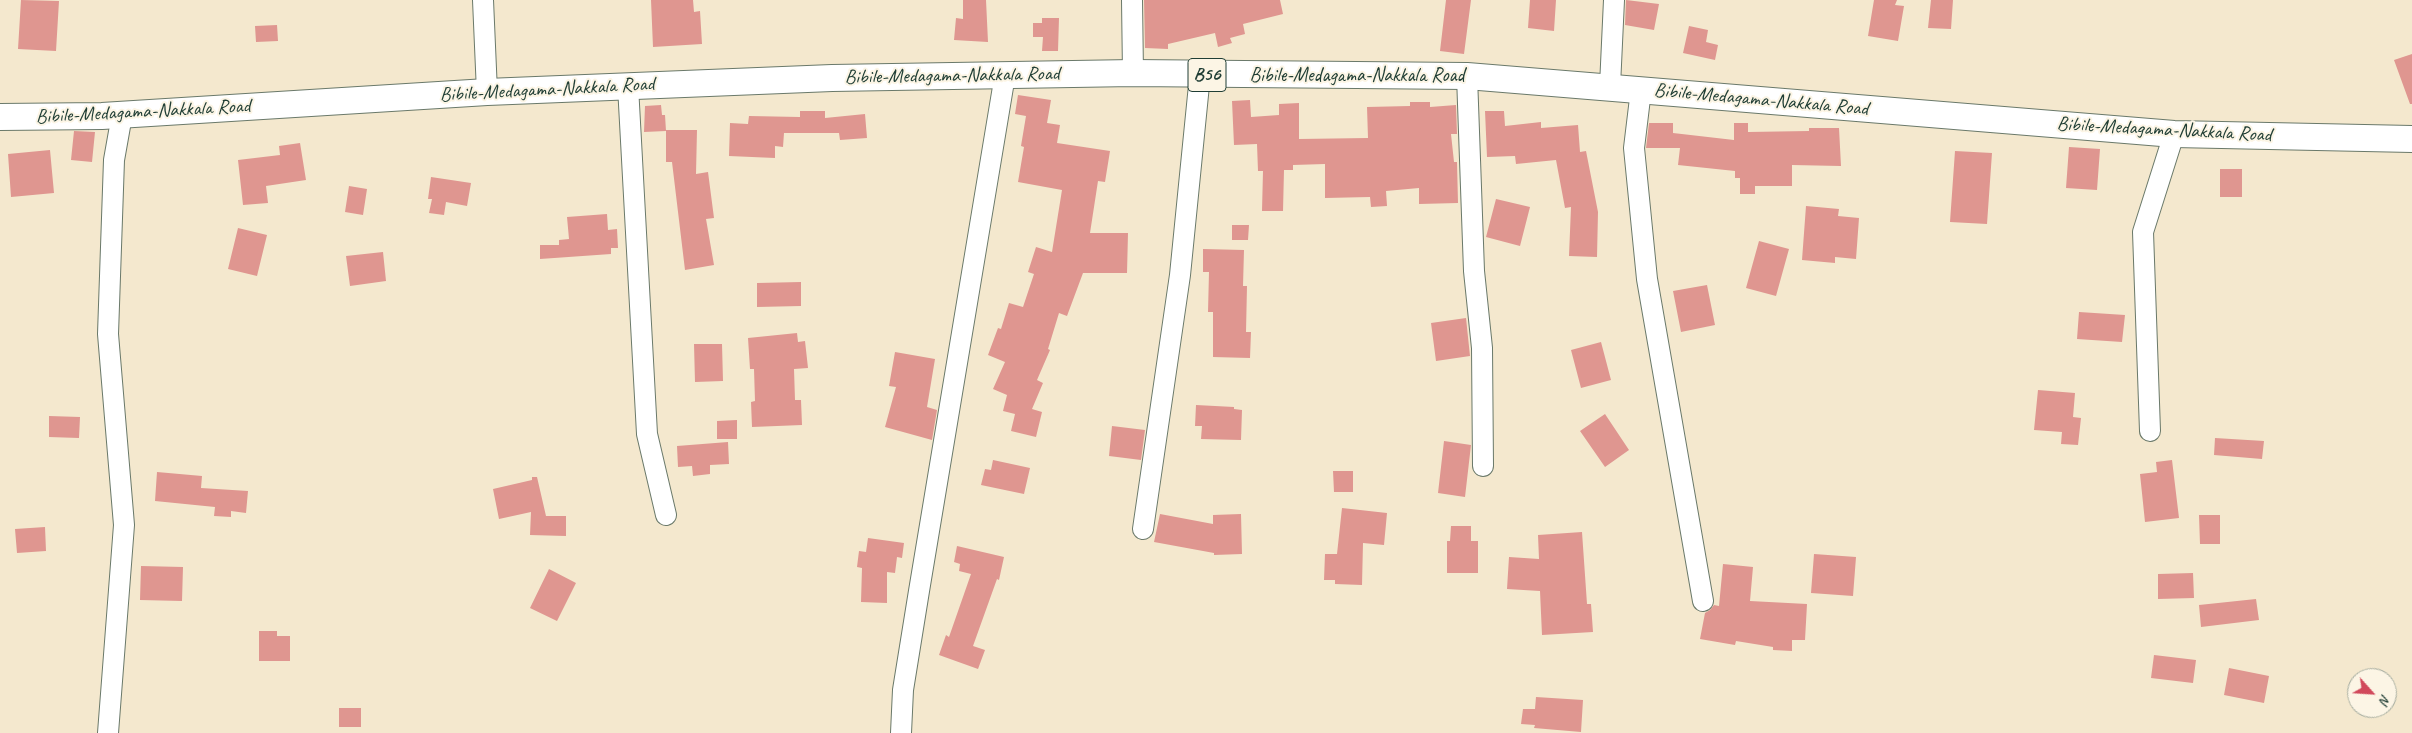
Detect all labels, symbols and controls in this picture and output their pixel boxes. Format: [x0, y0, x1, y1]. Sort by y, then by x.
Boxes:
road number: B56 [1188, 58, 1226, 92]
street label: Bibile-Medagama-Nakkala Road [844, 62, 1060, 90]
street label: Bibile-Medagama-Nakkala Road [1250, 64, 1464, 88]
street label: Bibile-Medagama-Nakkala Road [439, 72, 655, 108]
street label: Bibile-Medagama-Nakkala Road [1653, 79, 1869, 121]
street label: Bibile-Medagama-Nakkala Road [35, 94, 251, 130]
street label: Bibile-Medagama-Nakkala Road [2056, 112, 2272, 148]
north arrow [2347, 668, 2397, 718]
text: N [2375, 692, 2395, 707]

